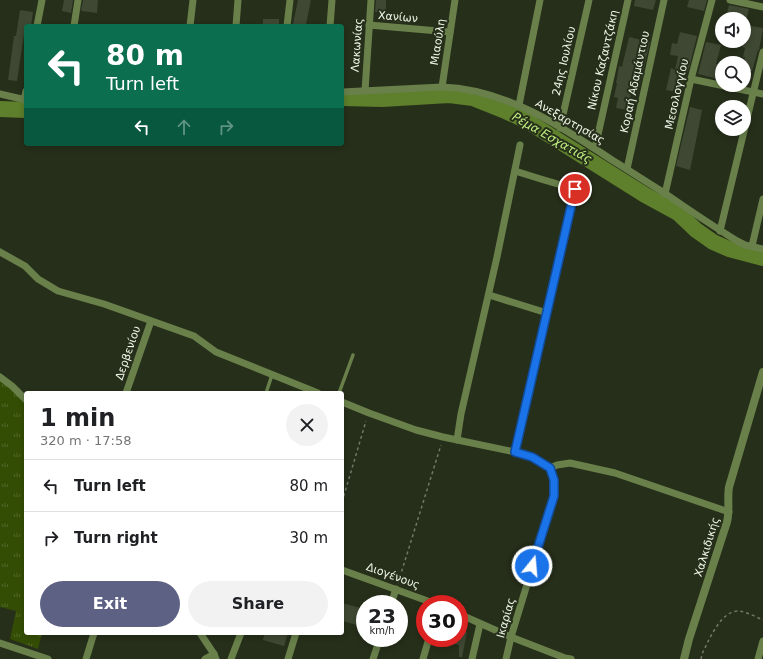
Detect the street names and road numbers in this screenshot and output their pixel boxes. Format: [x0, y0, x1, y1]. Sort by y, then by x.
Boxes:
street label: Χανίων [378, 9, 418, 25]
street label: Νίκου Καζαντζάκη [585, 9, 621, 111]
street label: Λακωνίας [349, 18, 365, 72]
street label: Μιαούλη [428, 18, 448, 66]
street label: 24ης Ιουλίου [550, 25, 578, 97]
street label: Κοραή Αδαμάντιου [618, 30, 652, 134]
street label: Μεσολογγίου [663, 57, 691, 131]
street label: Ανεξαρτησίας [533, 97, 607, 147]
street label: Δερβενίου [113, 324, 143, 382]
street label: Χαλκιδικής [692, 516, 722, 578]
street label: Διογένους [364, 560, 422, 592]
street label: Ικαρίας [494, 596, 518, 640]

